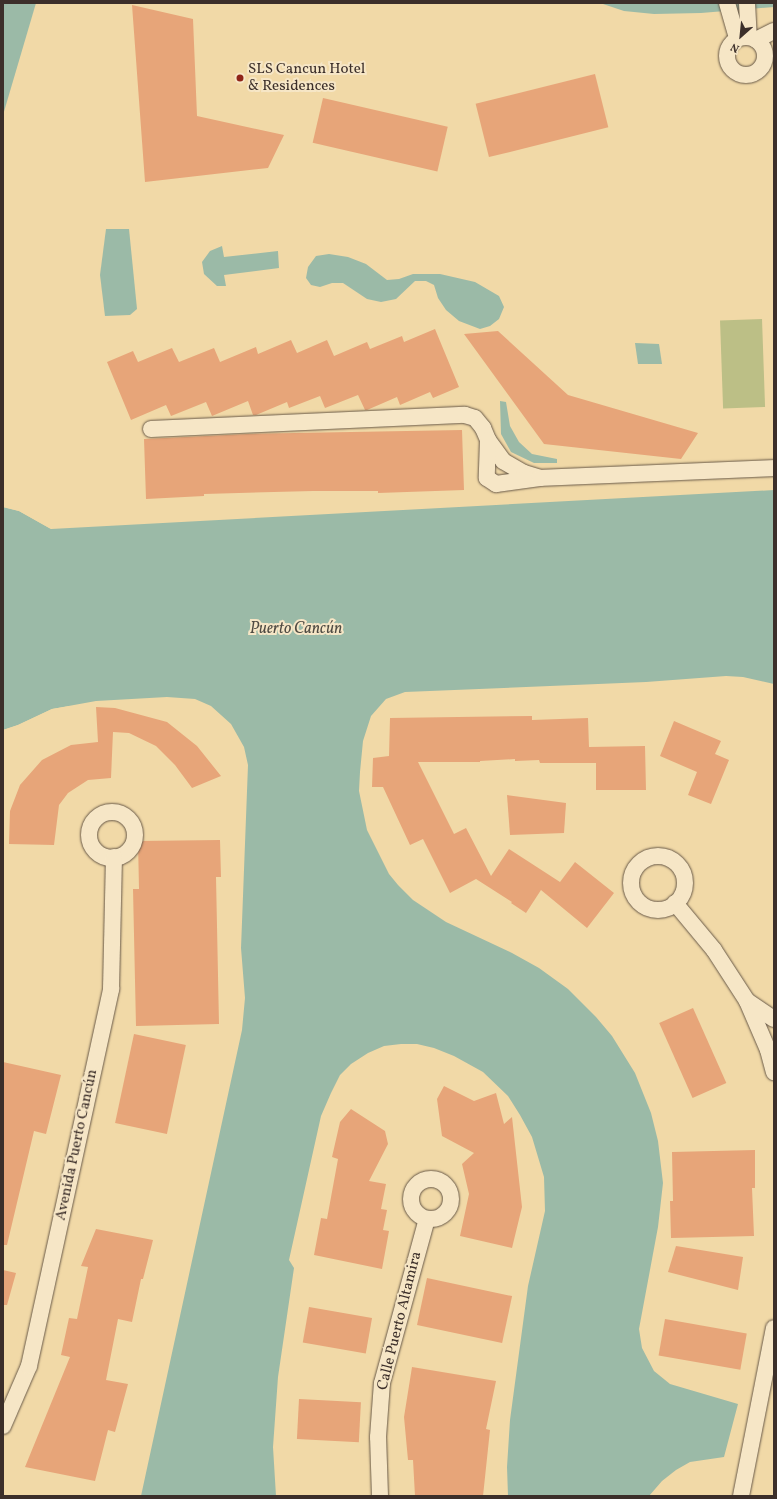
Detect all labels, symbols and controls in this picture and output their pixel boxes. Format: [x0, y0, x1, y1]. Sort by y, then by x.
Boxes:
north arrow [721, 16, 761, 56]
text: N [728, 39, 742, 56]
place label: SLS Cancun Hotel & Residences [248, 60, 365, 95]
marker: SLS Cancun Hotel & Residences [235, 73, 245, 83]
water label: Puerto Cancún [250, 619, 342, 639]
street label: Avenida Puerto Cancún [52, 1068, 102, 1222]
street label: Calle Puerto Altamira [374, 1250, 426, 1392]

